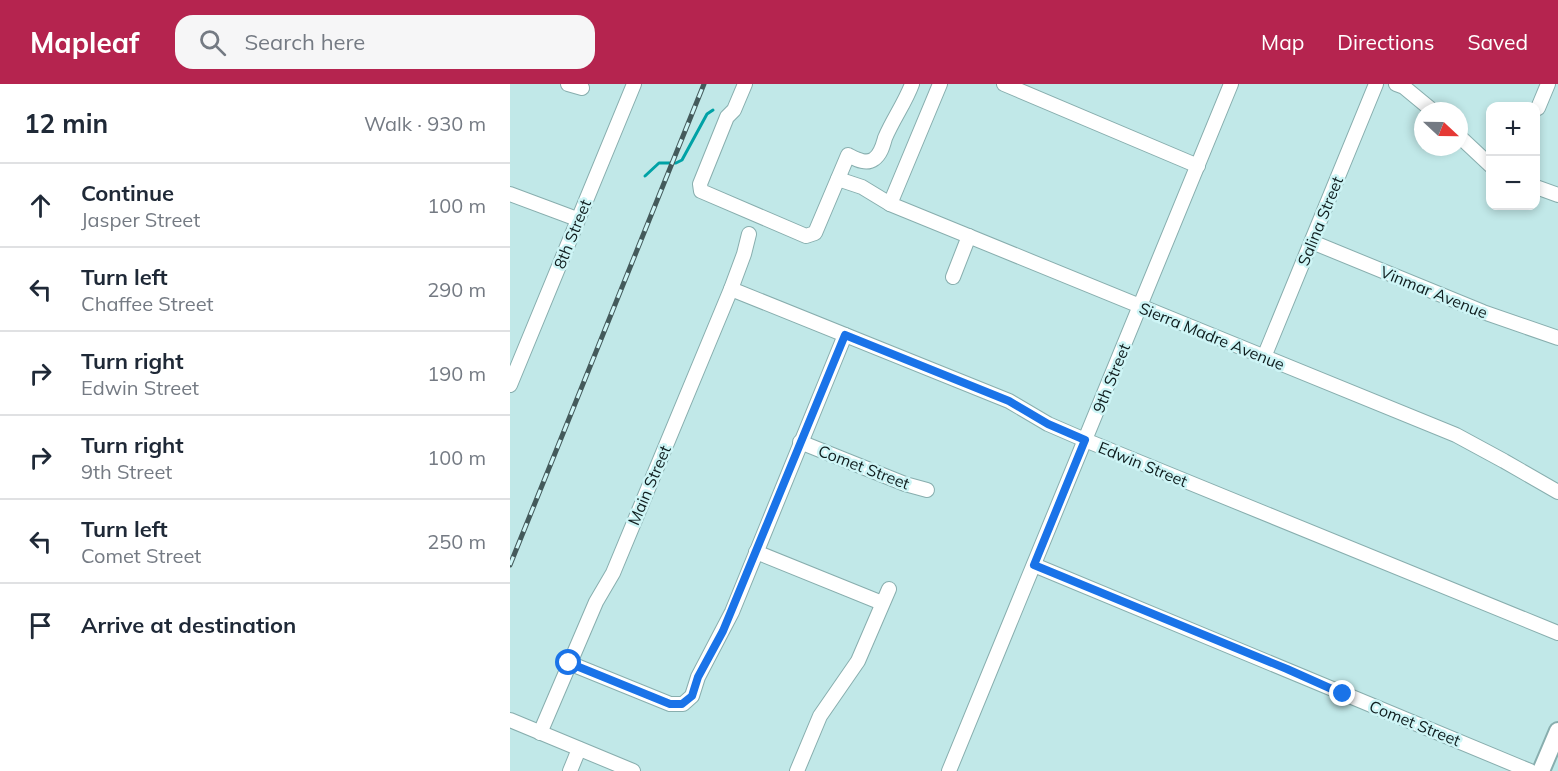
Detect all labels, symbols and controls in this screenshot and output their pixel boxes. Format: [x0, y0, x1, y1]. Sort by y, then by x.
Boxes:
search box [175, 15, 595, 69]
text: Mapleaf [30, 25, 139, 60]
icon: search [196, 26, 229, 59]
text: Search here [244, 28, 365, 56]
text: Map [1261, 29, 1304, 55]
text: Directions [1337, 29, 1434, 55]
text: Saved [1467, 29, 1528, 55]
north arrow [1414, 102, 1468, 156]
map controls [1486, 102, 1540, 210]
button: + [1486, 102, 1540, 156]
text: 12 min [24, 107, 108, 140]
text: Walk · 930 m [364, 111, 486, 136]
button: − [1486, 156, 1540, 210]
street label: Salina Street [1293, 173, 1347, 269]
text: Continue [81, 179, 174, 207]
icon: ahead [24, 189, 57, 222]
text: 100 m [427, 193, 486, 218]
street label: 8th Street [549, 196, 595, 272]
text: Jasper Street [81, 207, 200, 232]
street label: Vinmar Avenue [1378, 261, 1490, 323]
text: Turn left [81, 263, 168, 291]
icon: left [24, 273, 57, 306]
text: 290 m [427, 277, 486, 302]
text: Chaffee Street [81, 291, 214, 316]
street label: Sierra Madre Avenue [1136, 298, 1288, 374]
street label: 9th Street [1088, 340, 1134, 416]
text: Turn right [81, 347, 184, 375]
icon: right [24, 357, 57, 390]
text: 190 m [427, 361, 486, 386]
text: Edwin Street [81, 375, 199, 400]
text: Turn right [81, 431, 184, 459]
street label: Edwin Street [1095, 437, 1191, 491]
street label: Comet Street [815, 440, 913, 494]
icon: right [24, 441, 57, 474]
street label: Main Street [623, 442, 675, 528]
text: 100 m [427, 445, 486, 470]
text: 9th Street [81, 459, 172, 484]
text: Turn left [81, 515, 168, 543]
icon: left [24, 525, 57, 558]
text: 250 m [427, 529, 486, 554]
text: Comet Street [81, 543, 201, 568]
icon: arrive [24, 609, 57, 642]
text: Arrive at destination [81, 611, 296, 639]
route start [555, 649, 581, 675]
route end [1329, 680, 1355, 706]
street label: Comet Street [1367, 696, 1464, 750]

